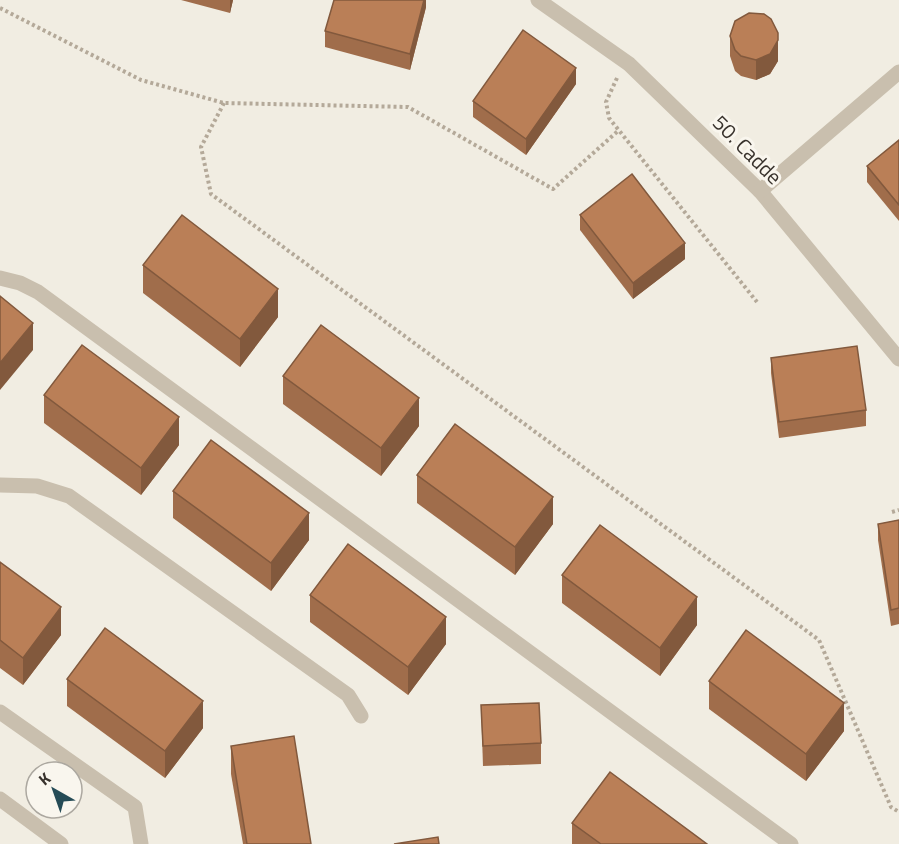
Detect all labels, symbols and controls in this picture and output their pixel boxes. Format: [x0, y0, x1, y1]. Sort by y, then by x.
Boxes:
street label: 50. Cadde [705, 107, 790, 192]
north arrow [24, 760, 84, 820]
text: K [33, 766, 56, 791]

